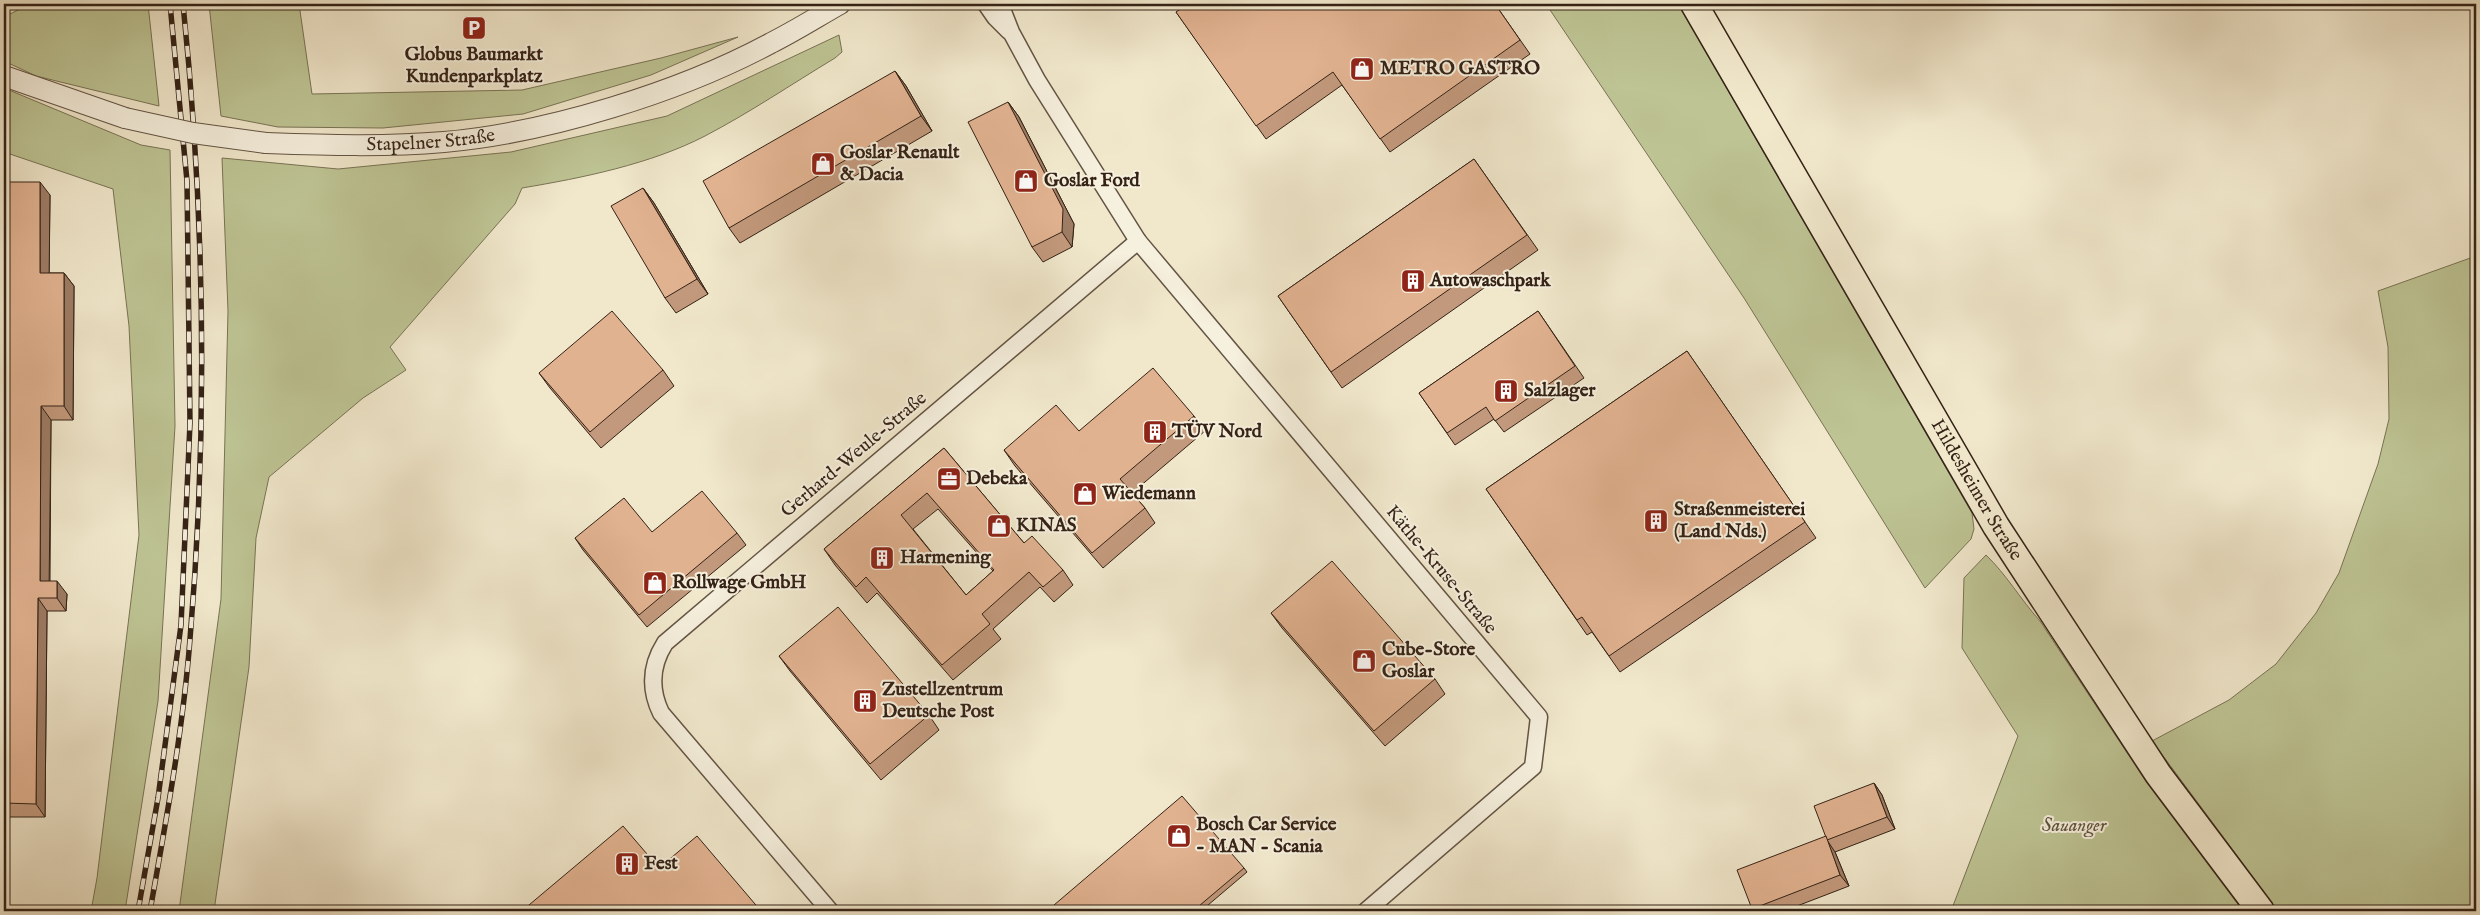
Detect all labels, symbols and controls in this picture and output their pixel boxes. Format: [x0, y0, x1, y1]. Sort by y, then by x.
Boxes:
parking icon: Globus Baumarkt Kundenparkplatz [461, 15, 487, 41]
place label: Globus Baumarkt Kundenparkplatz [405, 43, 544, 89]
shop icon: METRO GASTRO [1349, 56, 1375, 82]
place label: METRO GASTRO [1380, 57, 1540, 81]
street label: Stapelner Straße [366, 124, 497, 157]
place label: Goslar Renault & Dacia [840, 141, 960, 187]
shop icon: Goslar Renault & Dacia [810, 151, 836, 177]
shop icon: Goslar Ford [1013, 168, 1039, 194]
place label: Goslar Ford [1044, 169, 1141, 193]
building icon: Autowaschpark [1400, 268, 1426, 294]
place label: Autowaschpark [1429, 269, 1551, 293]
building icon: Salzlager [1493, 378, 1519, 404]
place label: Salzlager [1524, 379, 1596, 403]
street label: Gerhard-Weule-Straße [776, 387, 932, 523]
street label: Hildesheimer Straße [1925, 415, 2028, 566]
building icon: TÜV Nord [1142, 419, 1168, 445]
place label: TÜV Nord [1171, 419, 1263, 444]
office icon: Debeka [936, 466, 962, 492]
place label: Debeka [966, 467, 1028, 491]
shop icon: Wiedemann [1072, 481, 1098, 507]
place label: Wiedemann [1101, 482, 1196, 506]
place label: Straßenmeisterei (Land Nds.) [1674, 498, 1805, 544]
street label: Käthe-Kruse-Straße [1380, 501, 1502, 640]
building icon: Straßenmeisterei (Land Nds.) [1643, 508, 1669, 534]
shop icon: KINAS [986, 513, 1012, 539]
place label: KINAS [1016, 514, 1077, 538]
building icon: Harmening [869, 545, 895, 571]
place label: Harmening [900, 546, 991, 570]
shop icon: Rollwage GmbH [642, 570, 668, 596]
place label: Rollwage GmbH [672, 571, 807, 595]
place label: Cube-Store Goslar [1382, 638, 1476, 684]
shop icon: Cube-Store Goslar [1351, 648, 1377, 674]
place label: Zustellzentrum Deutsche Post [882, 678, 1003, 724]
building icon: Zustellzentrum Deutsche Post [852, 688, 878, 714]
place label: Bosch Car Service - MAN - Scania [1196, 813, 1337, 859]
park label: Sauanger [2042, 814, 2108, 838]
shop icon: Bosch Car Service - MAN - Scania [1166, 823, 1192, 849]
building icon: Fest [614, 851, 640, 877]
place label: Fest [644, 852, 678, 876]

